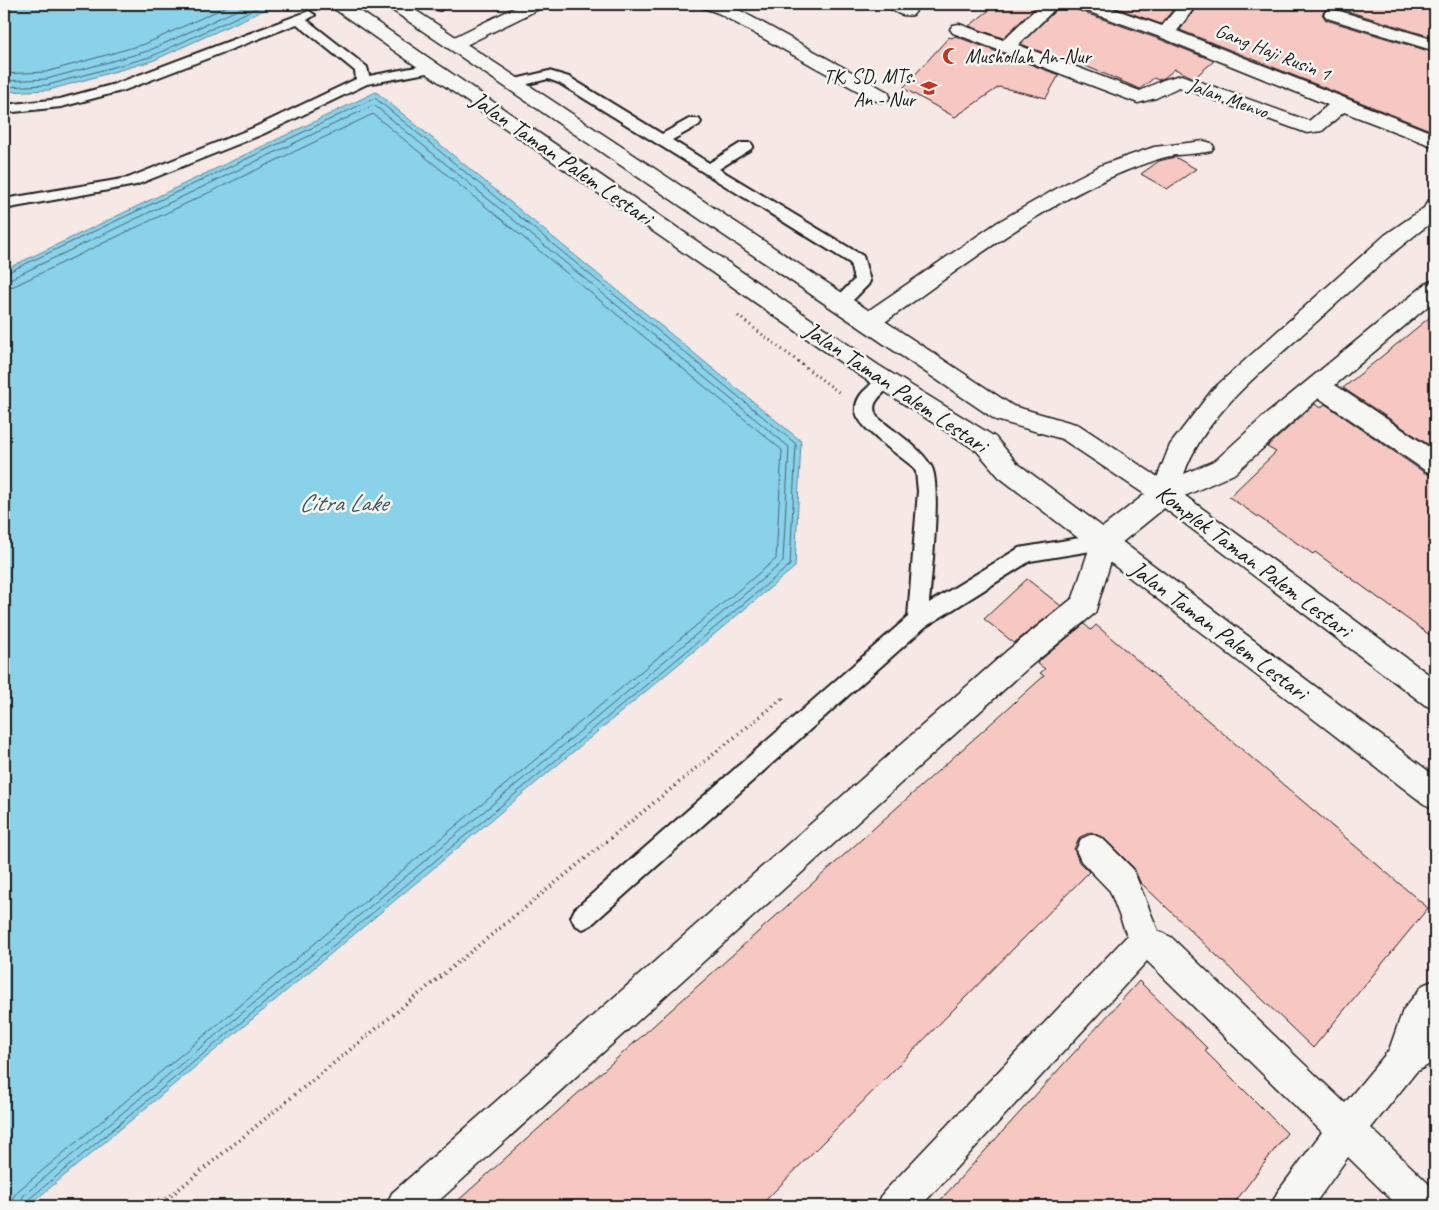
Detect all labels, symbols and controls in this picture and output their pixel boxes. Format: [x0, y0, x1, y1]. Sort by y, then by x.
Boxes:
street label: Gang Haji Rusin 1 [1212, 18, 1335, 87]
place label: Mushollah An-Nur [965, 44, 1092, 69]
mosque icon: Mushollah An-Nur [941, 46, 961, 66]
place label: TK, SD, MTs. An - Nur [824, 64, 917, 112]
street label: Jalan Menvo [1184, 72, 1272, 124]
school or university icon: TK, SD, MTs. An - Nur [919, 78, 939, 98]
street label: Jalan Taman Palem Lestari [465, 84, 661, 234]
street label: Jalan Taman Palem Lestari [798, 314, 996, 461]
street label: Komplek Taman Palem Lestari [1150, 478, 1361, 646]
water label: Citra Lake [299, 487, 391, 519]
street label: Jalan Taman Palem Lestari [1123, 553, 1317, 709]

